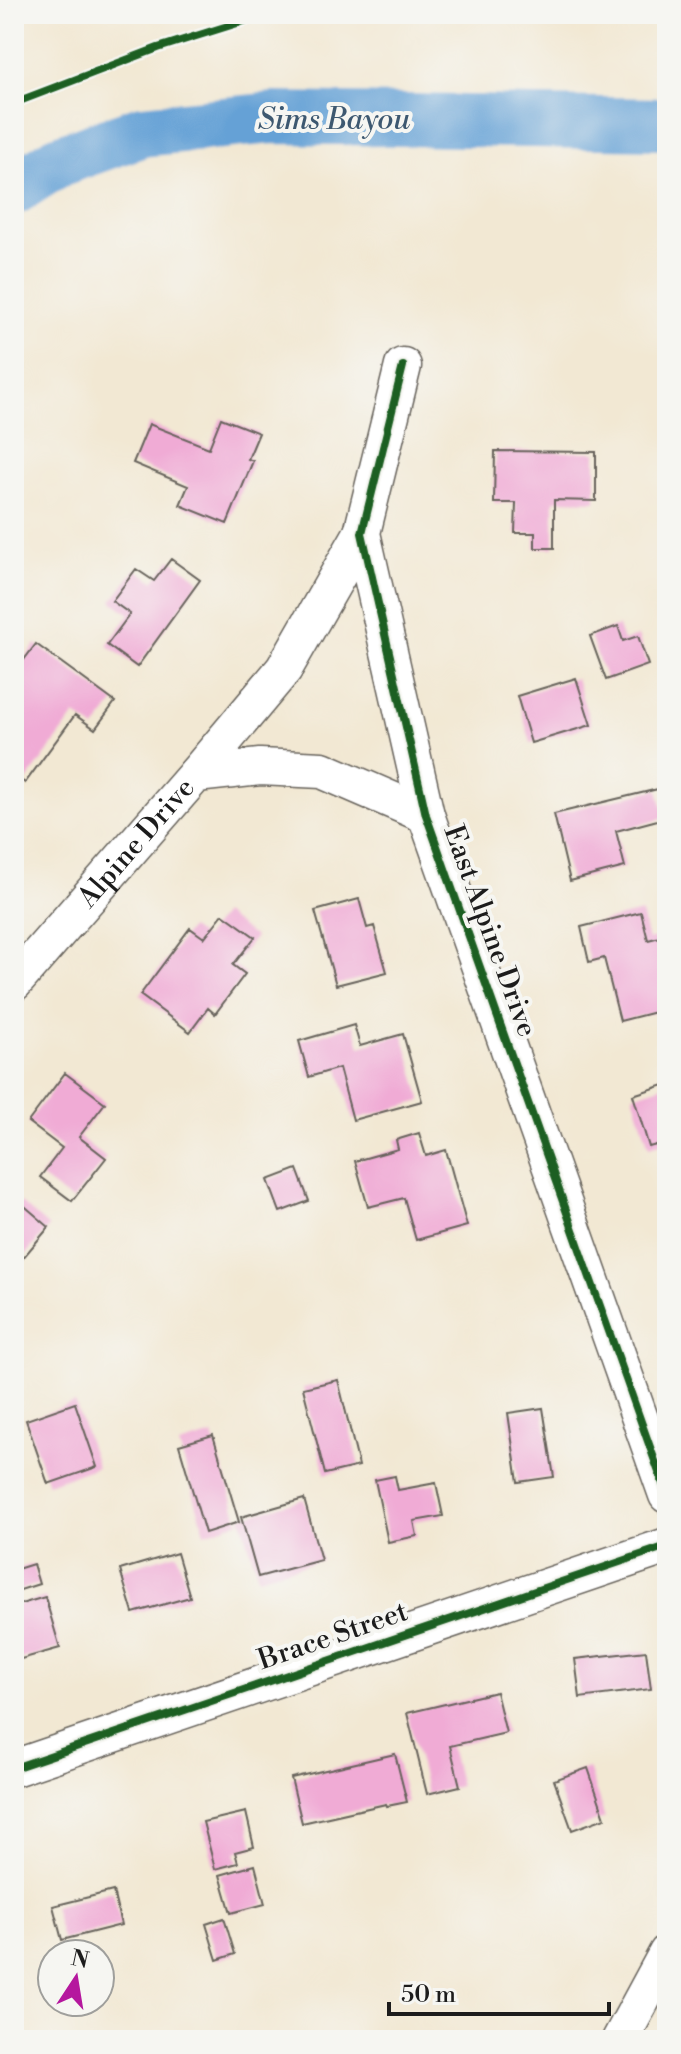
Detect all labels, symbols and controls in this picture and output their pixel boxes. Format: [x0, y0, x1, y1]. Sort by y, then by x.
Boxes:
water label: Sims Bayou [258, 101, 410, 139]
street label: Alpine Drive [69, 771, 202, 916]
street label: East Alpine Drive [436, 820, 544, 1042]
street label: Brace Street [253, 1594, 412, 1678]
north arrow [36, 1938, 116, 2018]
text: N [69, 1945, 92, 1975]
scale bar [389, 1966, 609, 2016]
text: 50 m [401, 1980, 456, 2010]

